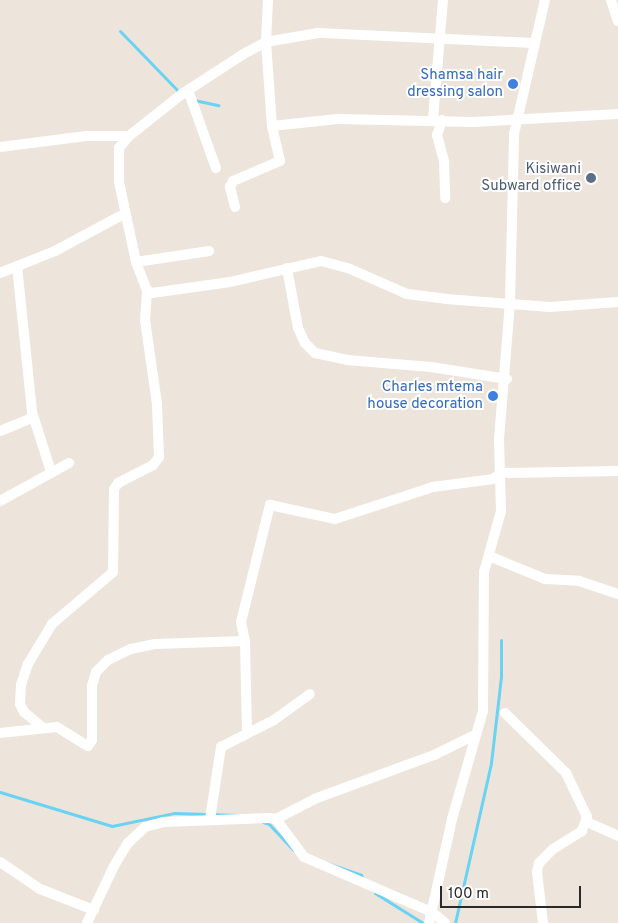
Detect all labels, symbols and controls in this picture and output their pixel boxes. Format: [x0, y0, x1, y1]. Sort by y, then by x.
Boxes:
place label: Shamsa hair dressing salon [407, 66, 503, 101]
marker: Shamsa hair dressing salon [507, 78, 519, 90]
place label: Kisiwani Subward office [481, 160, 581, 195]
marker: Kisiwani Subward office [585, 172, 597, 184]
place label: Charles mtema house decoration [367, 378, 483, 413]
marker: Charles mtema house decoration [487, 390, 499, 402]
scale bar [443, 876, 584, 908]
text: 100 m [448, 885, 489, 904]

